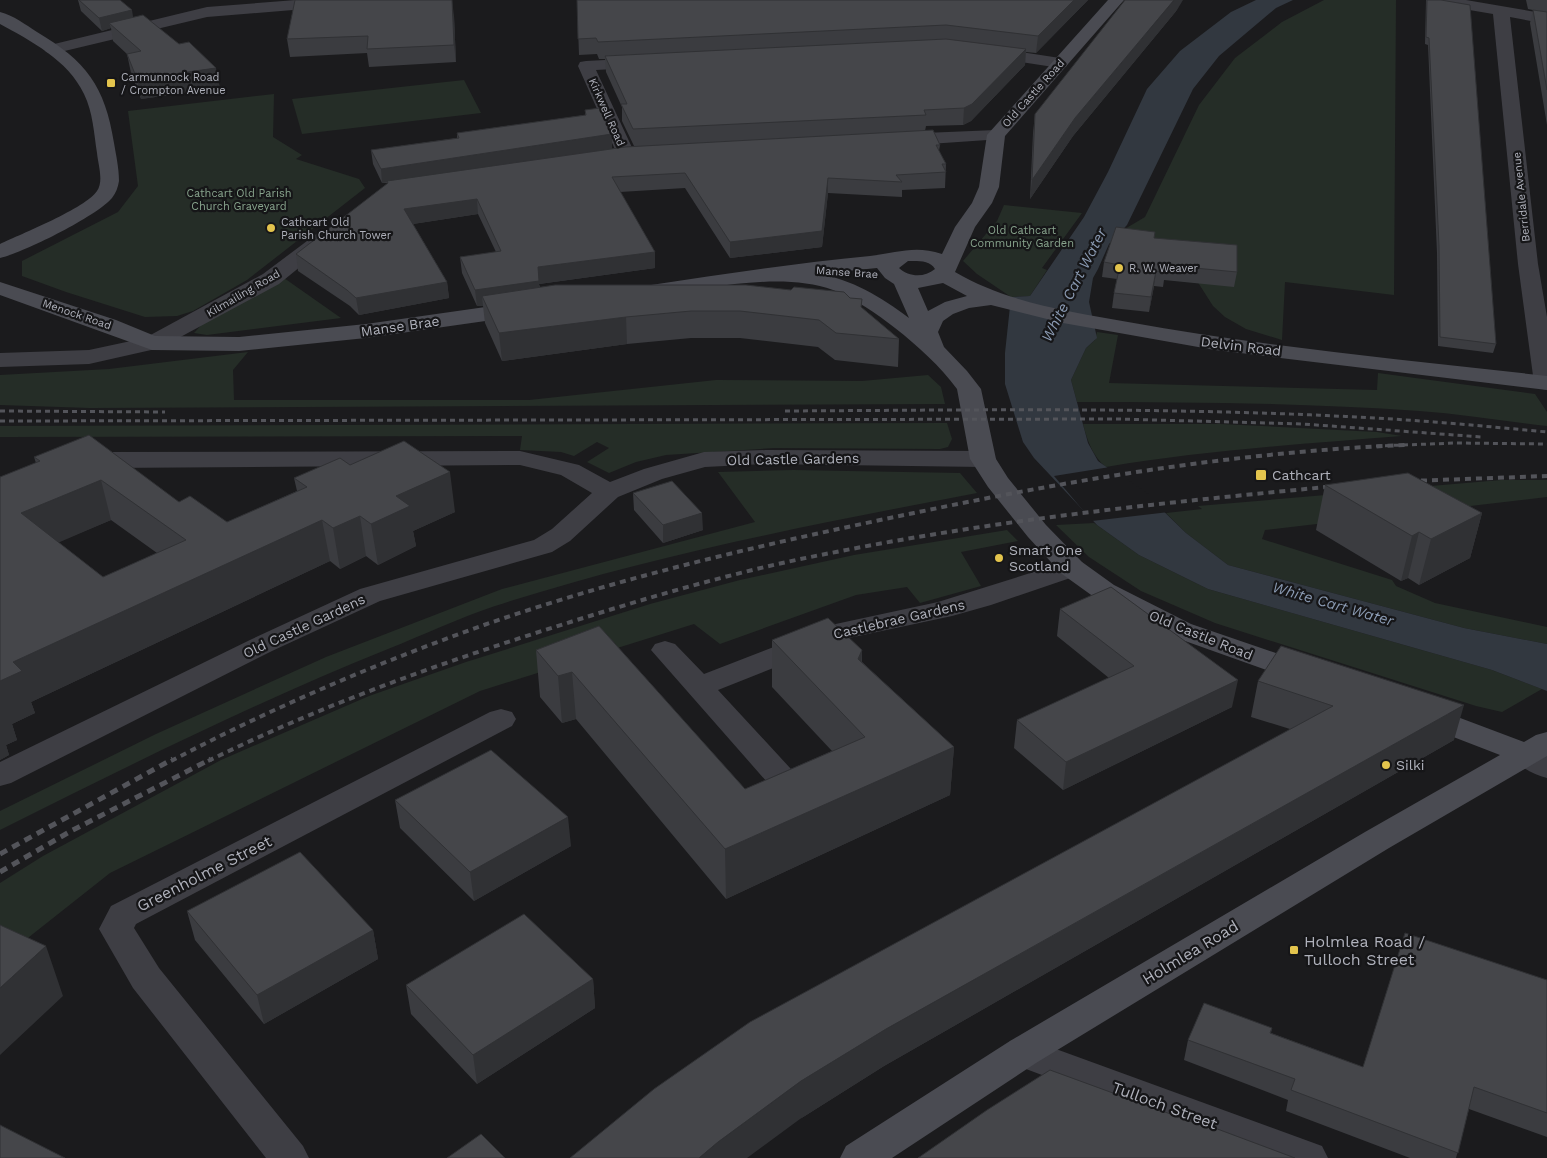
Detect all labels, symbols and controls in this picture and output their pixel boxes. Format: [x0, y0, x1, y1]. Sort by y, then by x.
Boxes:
street label: Old Castle Road [1000, 57, 1067, 130]
place label: Carmunnock Road / Crompton Avenue [121, 71, 226, 97]
street label: Kirkwell Road [586, 76, 627, 148]
marker: Carmunnock Road / Crompton Avenue [105, 77, 117, 89]
street label: Berridale Avenue [1510, 151, 1533, 243]
park label: Cathcart Old Parish Church Graveyard [186, 187, 292, 213]
place label: Cathcart Old Parish Church Tower [281, 216, 392, 242]
marker: Cathcart Old Parish Church Tower [265, 222, 277, 234]
park label: Old Cathcart Community Garden [970, 224, 1074, 250]
water label: White Cart Water [1038, 224, 1111, 345]
marker: R. W. Weaver [1113, 262, 1125, 274]
place label: R. W. Weaver [1129, 262, 1199, 275]
street label: Manse Brae [815, 264, 879, 281]
street label: Kilmailing Road [204, 267, 282, 320]
street label: Menock Road [41, 297, 113, 332]
street label: Manse Brae [360, 313, 440, 339]
street label: Delvin Road [1200, 333, 1282, 359]
street label: Old Castle Gardens [727, 450, 859, 468]
place label: Cathcart [1272, 467, 1331, 483]
marker: Cathcart [1254, 468, 1268, 482]
place label: Smart One Scotland [1009, 542, 1082, 574]
marker: Smart One Scotland [993, 552, 1005, 564]
water label: White Cart Water [1270, 578, 1397, 630]
street label: Old Castle Gardens [240, 591, 368, 661]
street label: Castlebrae Gardens [832, 596, 966, 642]
street label: Old Castle Road [1147, 607, 1255, 663]
place label: Silki [1396, 757, 1425, 773]
marker: Silki [1380, 759, 1392, 771]
street label: Greenholme Street [134, 831, 275, 916]
street label: Holmlea Road [1139, 916, 1242, 989]
place label: Holmlea Road / Tulloch Street [1304, 932, 1425, 969]
marker: Holmlea Road / Tulloch Street [1288, 944, 1300, 956]
street label: Tulloch Street [1110, 1078, 1220, 1133]

